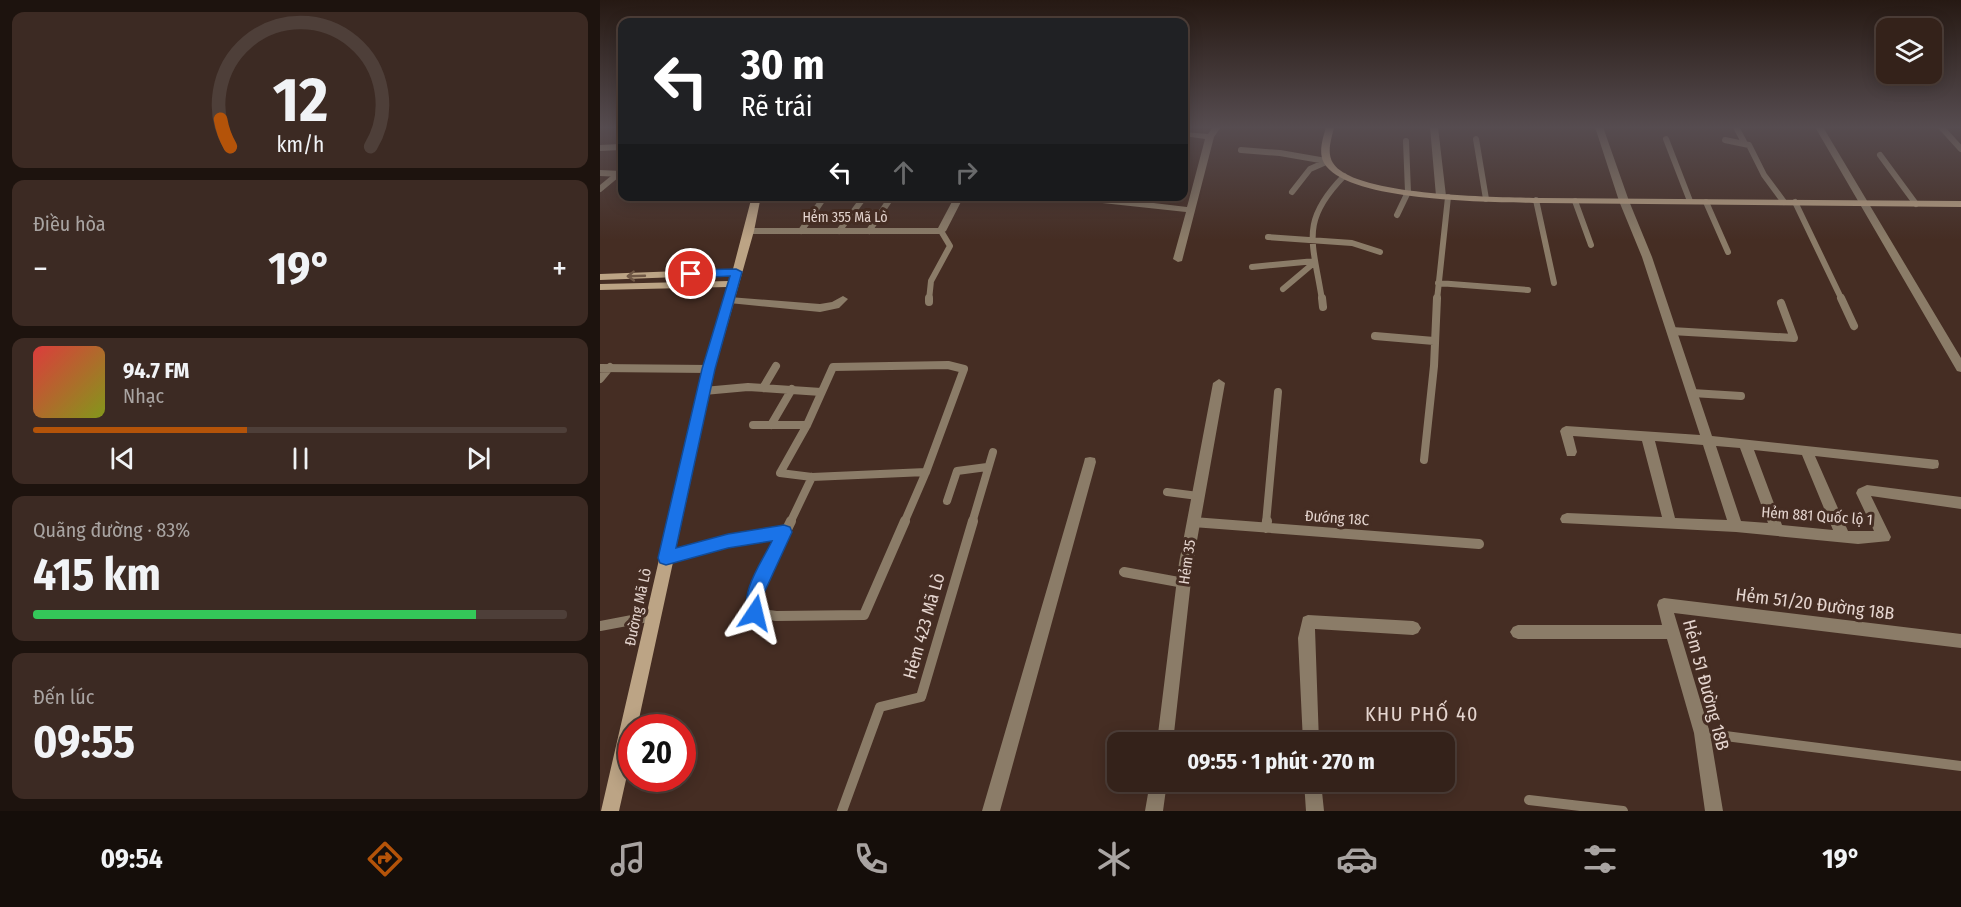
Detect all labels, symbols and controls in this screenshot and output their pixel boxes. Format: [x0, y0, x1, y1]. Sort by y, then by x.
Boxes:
map controls [1876, 18, 1942, 84]
button: layers [1876, 18, 1942, 84]
text: 30 m [741, 40, 825, 90]
icon: left [642, 42, 720, 120]
text: 12 [272, 63, 328, 138]
text: Rẽ trái [741, 91, 812, 123]
text: km/h [276, 132, 324, 158]
icon: left [824, 156, 857, 189]
icon: ahead [887, 156, 920, 189]
icon: right [950, 156, 983, 189]
street label: Hẻm 355 Mã Lò [802, 209, 888, 226]
text: Điều hòa [33, 212, 106, 236]
text: 19° [268, 242, 332, 296]
pin [665, 248, 716, 299]
text: − [33, 249, 48, 289]
text: + [552, 249, 567, 289]
icon: arrive [674, 257, 707, 290]
one-way arrow [627, 270, 647, 281]
text: 94.7 FM [123, 357, 189, 384]
text: Nhạc [123, 384, 164, 408]
icon: previous [106, 442, 139, 475]
icon: pause [284, 442, 317, 475]
icon: next [462, 442, 495, 475]
street label: Hẻm 881 Quốc lộ 1 [1761, 503, 1873, 529]
street label: Đướng 18C [1304, 507, 1370, 529]
text: Quãng đường · 83% [33, 518, 190, 542]
street label: Hẻm 35 [1175, 538, 1199, 586]
text: 415 km [33, 548, 161, 602]
street label: Đường Mã Lò [621, 566, 655, 648]
street label: Hẻm 423 Mã Lò [898, 570, 950, 682]
position arrow [723, 581, 787, 645]
street label: Hẻm 51/20 Đường 18B [1734, 583, 1896, 625]
street label: Hẻm 51 Đường 18B [1678, 617, 1734, 753]
text: Đến lúc [33, 685, 94, 709]
district label: KHU PHỐ 40 [1365, 700, 1479, 726]
speed limit sign: 20 [618, 714, 696, 792]
text: 09:55 [33, 715, 135, 769]
text: 09:55 · 1 phút · 270 m [1187, 748, 1375, 775]
icon: directions [364, 838, 406, 880]
icon: music [607, 838, 649, 880]
icon: phone [850, 838, 892, 880]
icon: climate [1093, 838, 1135, 880]
icon: car [1336, 838, 1378, 880]
icon: filters [1579, 838, 1621, 880]
text: 09:54 [101, 843, 163, 875]
text: 19° [1822, 843, 1860, 875]

